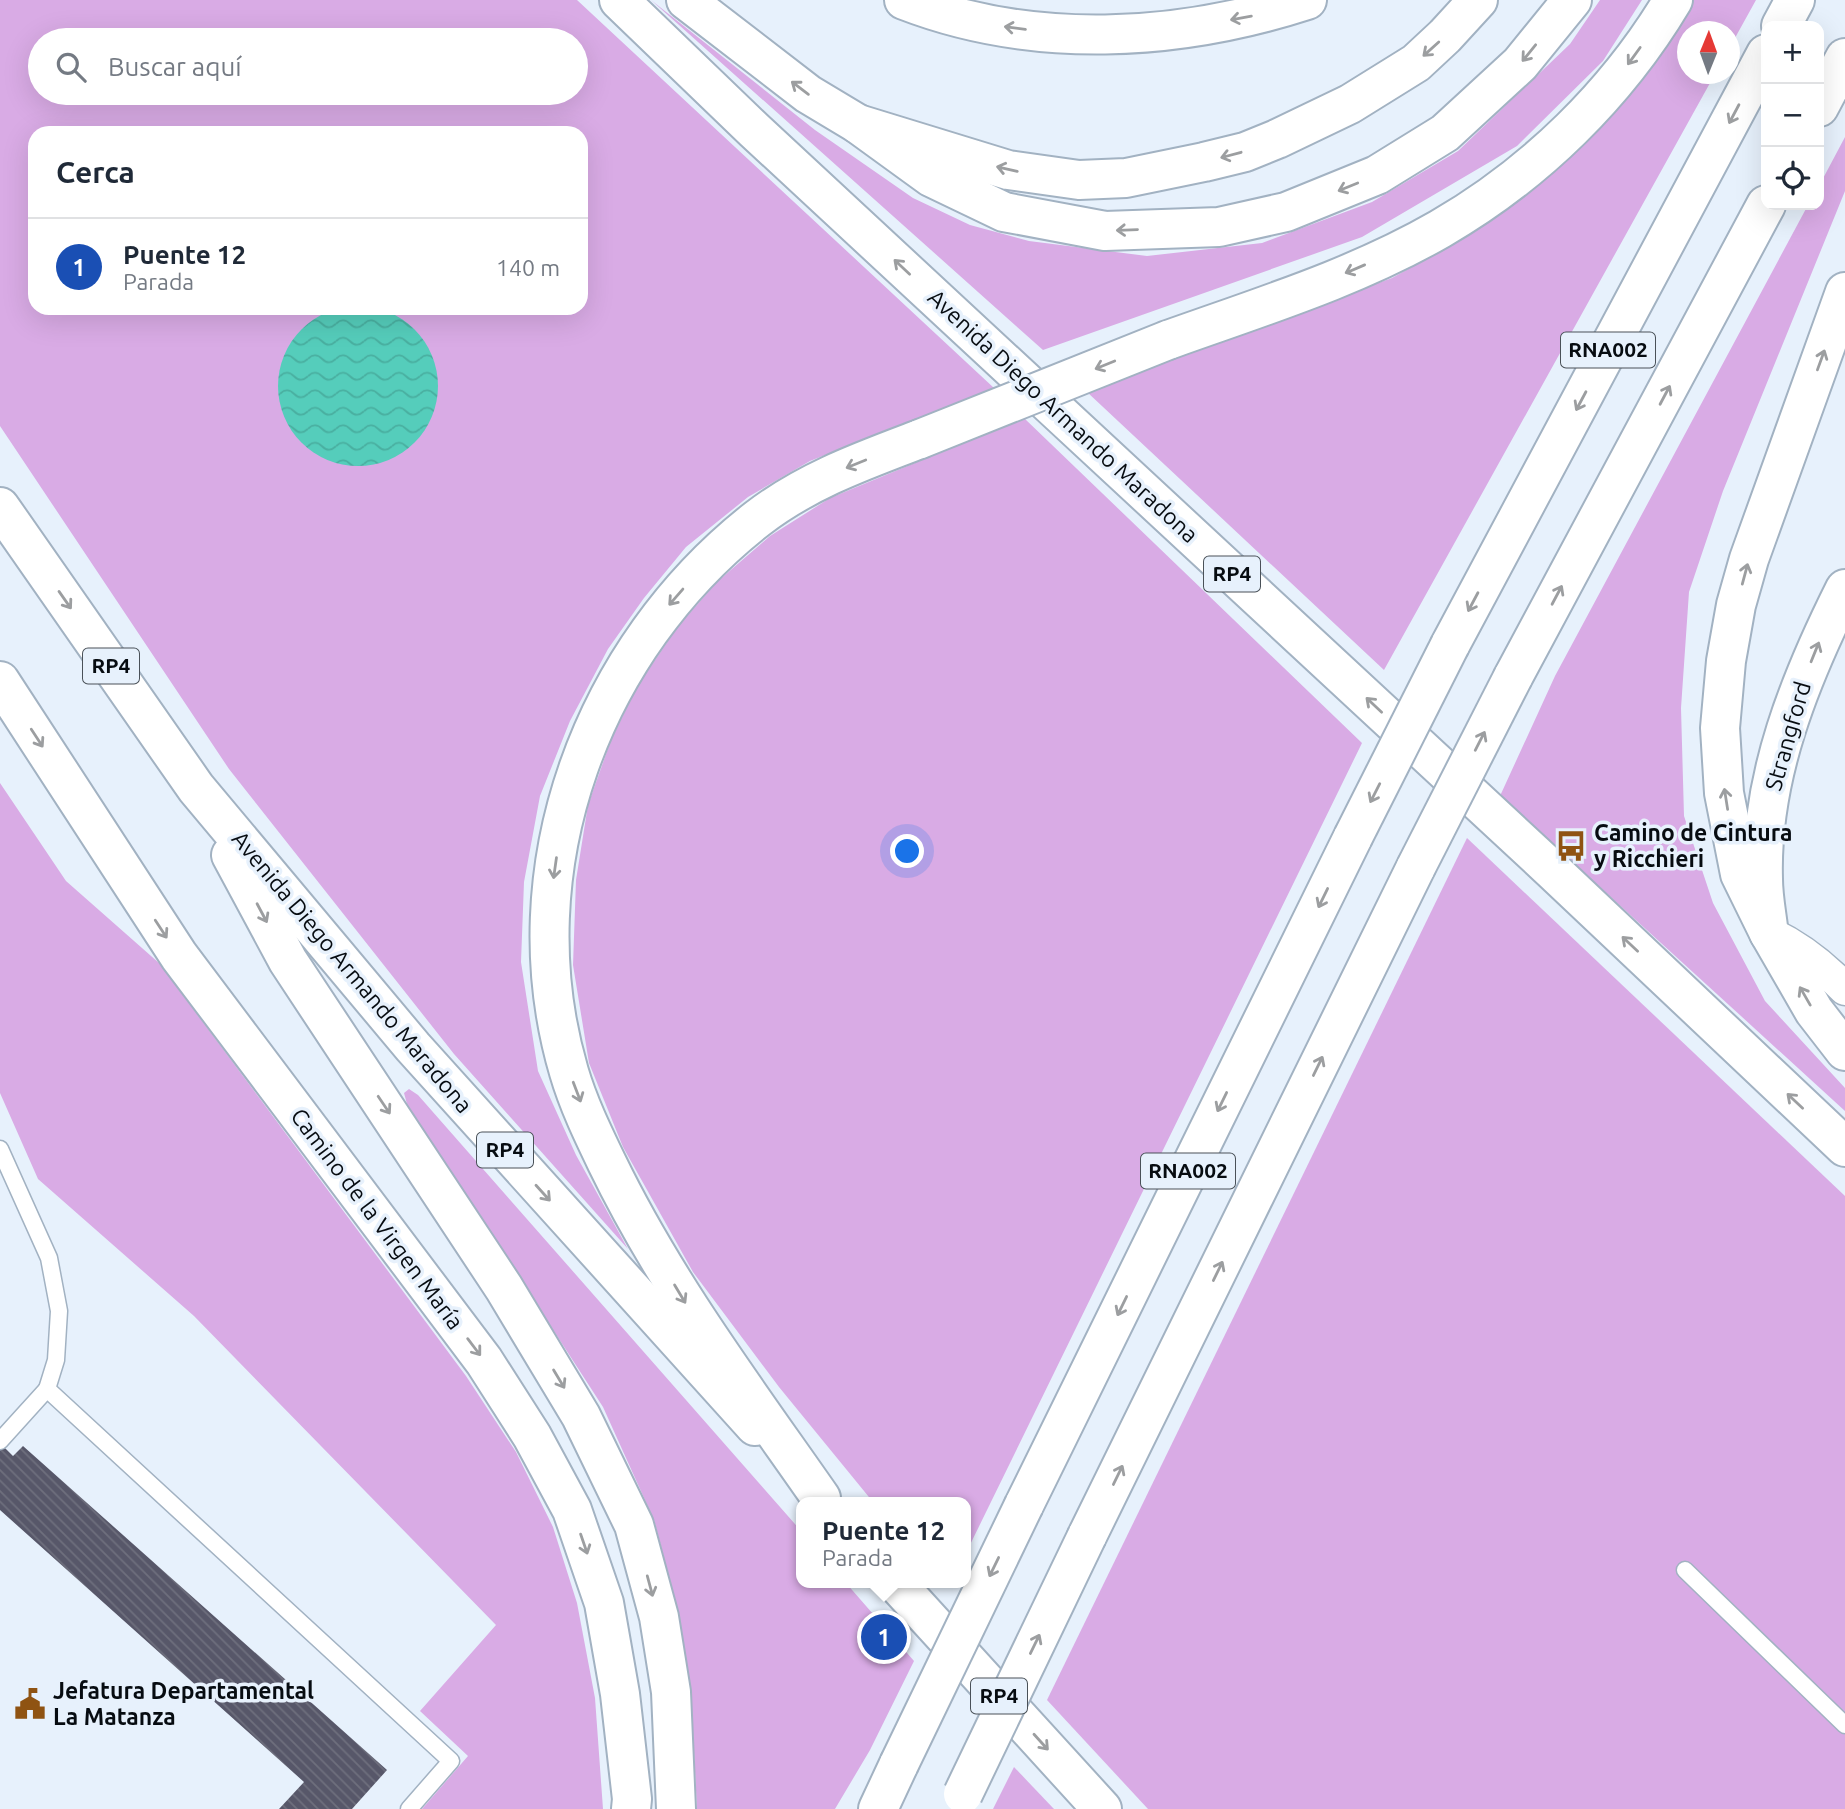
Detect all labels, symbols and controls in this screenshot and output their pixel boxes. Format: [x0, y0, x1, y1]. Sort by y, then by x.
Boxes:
one-way arrow [1230, 12, 1253, 26]
north arrow [1677, 21, 1740, 84]
map controls [1761, 21, 1824, 210]
button: + [1761, 21, 1824, 84]
one-way arrow [1004, 22, 1027, 35]
search box [28, 28, 588, 105]
one-way arrow [1422, 41, 1440, 57]
one-way arrow [1522, 44, 1537, 62]
one-way arrow [1627, 46, 1641, 65]
icon: search [52, 48, 90, 86]
text: Buscar aquí [108, 52, 242, 81]
one-way arrow [791, 81, 810, 96]
button: − [1761, 84, 1824, 147]
one-way arrow [1727, 104, 1741, 124]
button: locate [1761, 147, 1824, 210]
one-way arrow [1221, 149, 1243, 162]
text: Cerca [56, 155, 135, 189]
one-way arrow [996, 161, 1019, 175]
one-way arrow [1338, 181, 1359, 194]
one-way arrow [1116, 223, 1139, 237]
text: Puente 12 [123, 240, 246, 269]
text: 1 [73, 255, 85, 280]
text: 140 m [496, 255, 560, 280]
one-way arrow [894, 259, 911, 276]
one-way arrow [1345, 263, 1367, 276]
text: Parada [123, 269, 194, 294]
street label: Avenida Diego Armando Maradona [923, 284, 1203, 547]
road number: RNA002 [1561, 332, 1655, 368]
one-way arrow [1816, 349, 1828, 371]
one-way arrow [1094, 359, 1116, 372]
one-way arrow [1658, 385, 1672, 405]
one-way arrow [1573, 391, 1587, 411]
one-way arrow [846, 458, 868, 471]
road number: RP4 [1204, 556, 1260, 592]
one-way arrow [1739, 563, 1752, 586]
one-way arrow [1551, 585, 1564, 606]
one-way arrow [668, 588, 684, 606]
one-way arrow [58, 590, 72, 609]
one-way arrow [1466, 591, 1479, 612]
one-way arrow [1810, 642, 1823, 663]
road number: RP4 [83, 648, 139, 684]
street label: Strangford [1760, 678, 1815, 793]
one-way arrow [1366, 697, 1383, 714]
one-way arrow [31, 728, 45, 748]
one-way arrow [1474, 731, 1488, 752]
one-way arrow [1367, 782, 1381, 803]
one-way arrow [1719, 788, 1732, 811]
place label: Camino de Cintura y Ricchieri [1594, 820, 1793, 871]
street label: Avenida Diego Armando Maradona [227, 826, 477, 1117]
bus stop icon: Camino de Cintura y Ricchieri [1554, 829, 1588, 863]
your location [890, 834, 924, 868]
one-way arrow [548, 856, 561, 879]
one-way arrow [1315, 887, 1329, 908]
one-way arrow [256, 902, 269, 923]
one-way arrow [154, 919, 169, 938]
one-way arrow [1622, 936, 1639, 953]
one-way arrow [1798, 987, 1812, 1007]
one-way arrow [1312, 1056, 1326, 1077]
one-way arrow [571, 1081, 584, 1103]
one-way arrow [1215, 1091, 1228, 1112]
one-way arrow [1787, 1092, 1804, 1109]
one-way arrow [377, 1095, 391, 1115]
street label: Camino de la Virgen María [286, 1103, 469, 1334]
road number: RP4 [477, 1132, 533, 1168]
road number: RNA002 [1141, 1154, 1235, 1188]
one-way arrow [535, 1184, 551, 1202]
one-way arrow [1211, 1261, 1225, 1282]
one-way arrow [674, 1284, 688, 1304]
one-way arrow [1114, 1295, 1128, 1316]
one-way arrow [466, 1337, 481, 1355]
one-way arrow [553, 1369, 567, 1389]
one-way arrow [1111, 1465, 1125, 1486]
popup [796, 1497, 971, 1588]
text: Puente 12 [822, 1516, 945, 1545]
one-way arrow [579, 1533, 591, 1555]
text: Parada [822, 1545, 893, 1570]
one-way arrow [987, 1556, 1000, 1577]
one-way arrow [645, 1575, 658, 1597]
pin: 1 [861, 1611, 907, 1663]
one-way arrow [1029, 1634, 1043, 1655]
place label: Jefatura Departamental La Matanza [53, 1678, 314, 1729]
road number: RP4 [971, 1678, 1027, 1714]
public building icon: Jefatura Departamental La Matanza [13, 1687, 47, 1721]
one-way arrow [1033, 1733, 1049, 1751]

